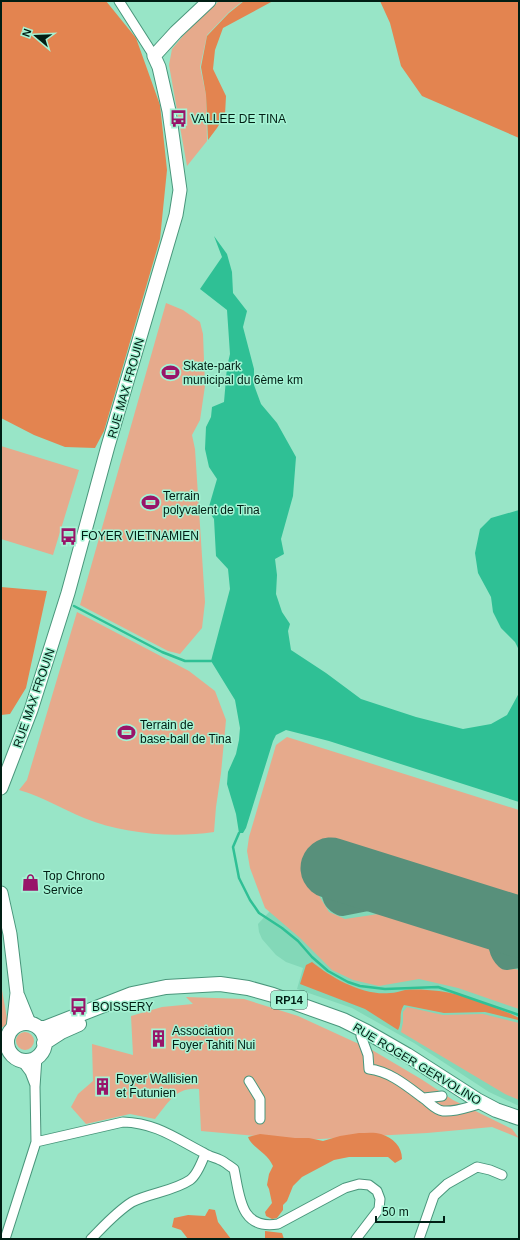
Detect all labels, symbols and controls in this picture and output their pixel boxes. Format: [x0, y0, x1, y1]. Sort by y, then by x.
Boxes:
north arrow [16, 16, 56, 56]
text: N [20, 27, 34, 38]
bus stop icon: VALLEE DE TINA [168, 109, 188, 129]
place label: VALLEE DE TINA [191, 112, 286, 126]
street label: RUE MAX FROUIN [105, 336, 147, 440]
place label: Skate-park municipal du 6ème km [183, 359, 303, 387]
sports icon: Skate-park municipal du 6ème km [160, 363, 180, 383]
place label: Terrain polyvalent de Tina [163, 489, 260, 517]
sports icon: Terrain polyvalent de Tina [140, 493, 160, 513]
bus stop icon: FOYER VIETNAMIEN [58, 526, 78, 546]
place label: FOYER VIETNAMIEN [81, 529, 199, 543]
street label: RUE MAX FROUIN [10, 647, 58, 749]
place label: Terrain de base-ball de Tina [140, 718, 232, 746]
sports icon: Terrain de base-ball de Tina [117, 722, 137, 742]
place label: Top Chrono Service [43, 869, 105, 897]
shop icon: Top Chrono Service [20, 873, 40, 893]
road number: RP14 [271, 991, 307, 1009]
bus stop icon: BOISSERY [69, 997, 89, 1017]
place label: BOISSERY [92, 1000, 153, 1014]
street label: RUE ROGER GERVOLINO [350, 1020, 484, 1108]
place label: Association Foyer Tahiti Nui [172, 1024, 255, 1052]
building icon: Association Foyer Tahiti Nui [149, 1028, 169, 1048]
place label: Foyer Wallisien et Futunien [116, 1072, 198, 1100]
building icon: Foyer Wallisien et Futunien [93, 1076, 113, 1096]
scale bar [376, 1198, 444, 1224]
text: 50 m [382, 1205, 409, 1219]

